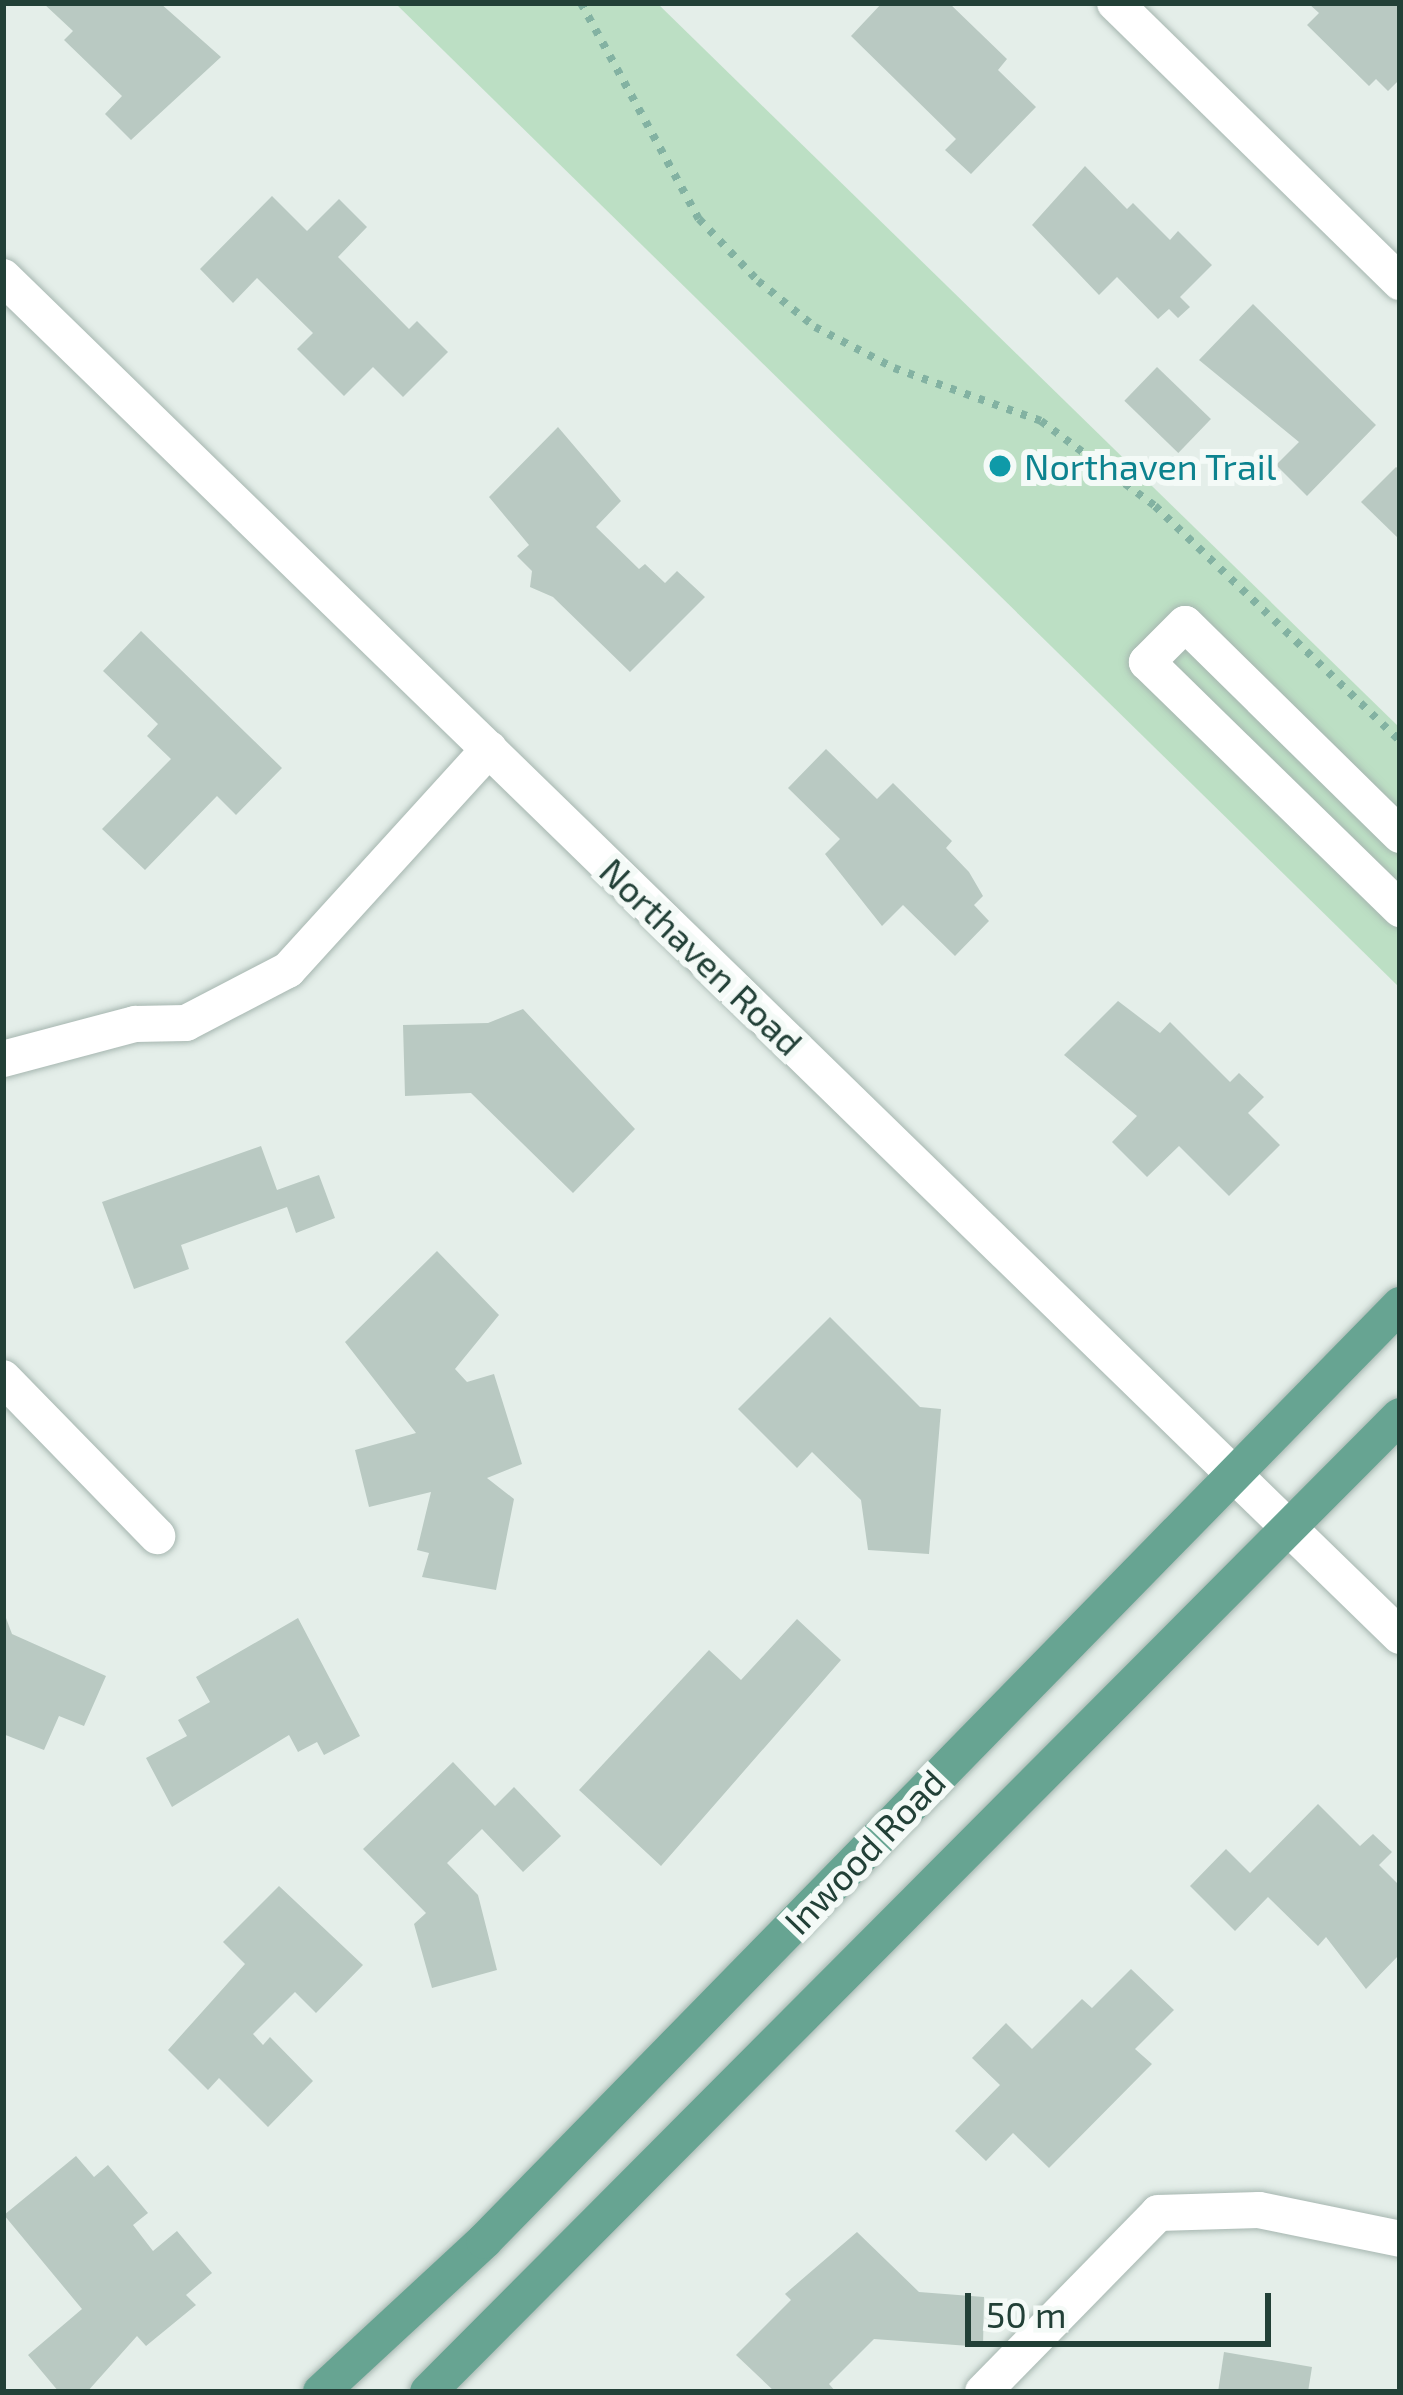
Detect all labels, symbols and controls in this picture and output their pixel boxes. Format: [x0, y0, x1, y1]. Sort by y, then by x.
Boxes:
place label: Northaven Trail [1024, 444, 1277, 488]
marker: Northaven Trail [987, 453, 1013, 479]
street label: Northaven Road [592, 849, 812, 1063]
street label: Inwood Road [775, 1760, 953, 1942]
scale bar [971, 2269, 1277, 2343]
text: 50 m [986, 2292, 1067, 2335]

